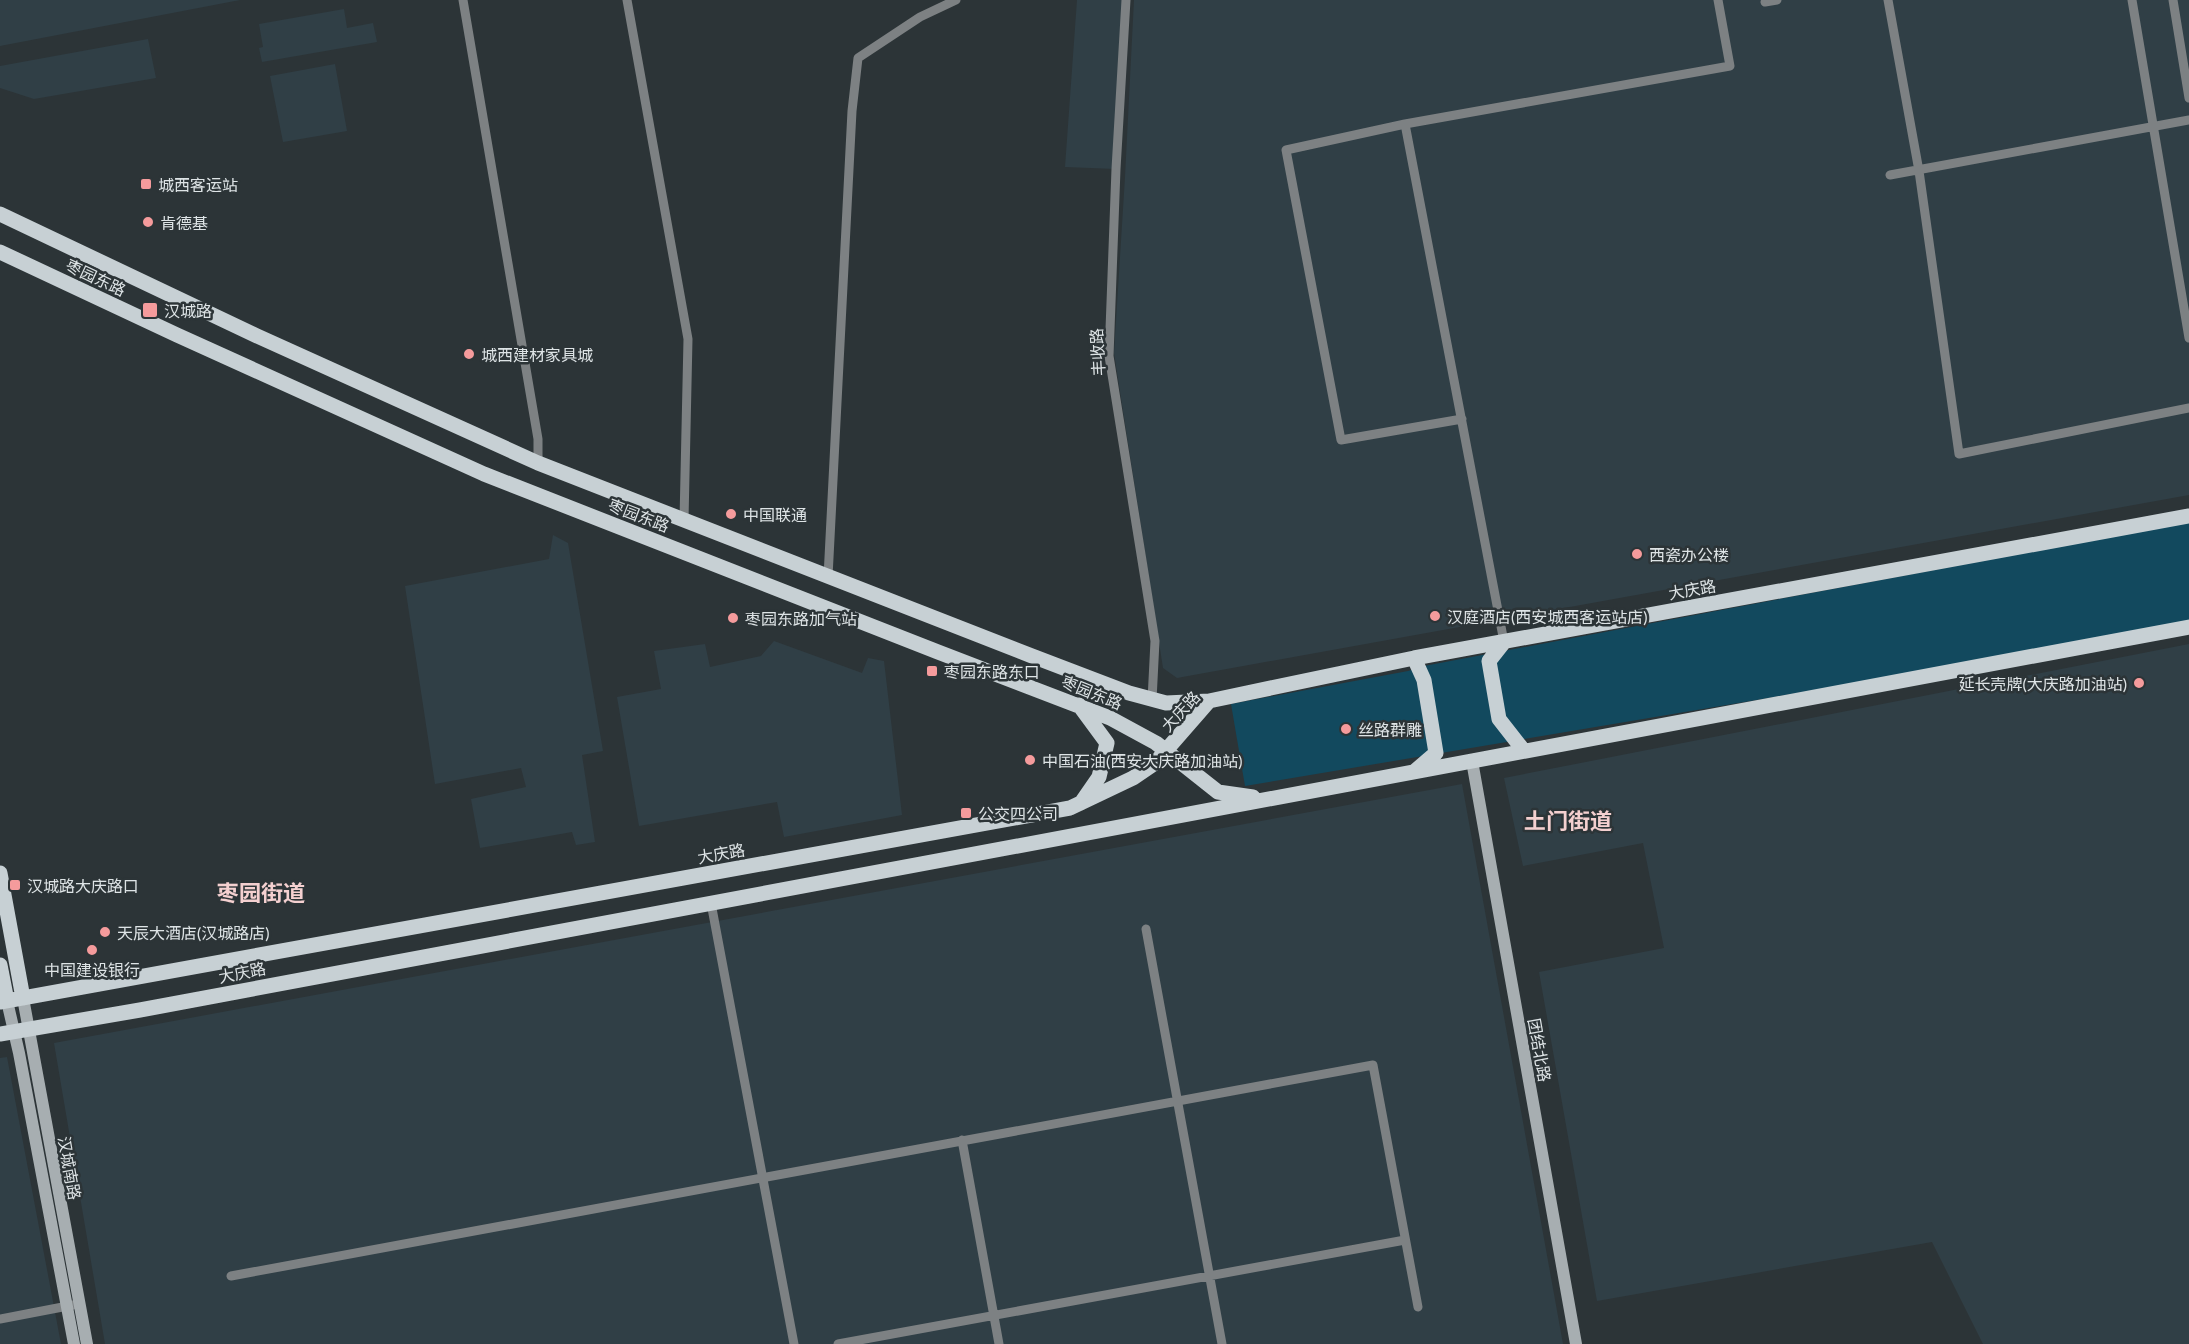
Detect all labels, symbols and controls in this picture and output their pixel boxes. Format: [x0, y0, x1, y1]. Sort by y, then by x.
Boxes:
place label: 城西客运站 [158, 175, 238, 194]
marker: 城西客运站 [139, 177, 153, 191]
place label: 肯德基 [160, 213, 208, 232]
marker: 肯德基 [141, 215, 155, 229]
street label: 枣园东路 [63, 255, 129, 299]
marker: 汉城路 [141, 301, 159, 319]
place label: 汉城路 [164, 301, 212, 320]
street label: 丰收路 [1086, 328, 1108, 376]
place label: 城西建材家具城 [481, 345, 593, 364]
marker: 城西建材家具城 [462, 347, 476, 361]
street label: 枣园东路 [606, 495, 672, 535]
place label: 中国联通 [743, 505, 807, 524]
marker: 中国联通 [724, 507, 738, 521]
place label: 西瓷办公楼 [1649, 545, 1729, 564]
marker: 西瓷办公楼 [1630, 547, 1644, 561]
street label: 大庆路 [1667, 575, 1717, 603]
place label: 汉庭酒店(西安城西客运站店) [1447, 607, 1648, 626]
place label: 枣园东路加气站 [745, 609, 857, 628]
marker: 汉庭酒店(西安城西客运站店) [1428, 609, 1442, 623]
marker: 枣园东路加气站 [726, 611, 740, 625]
place label: 枣园东路东口 [944, 662, 1040, 681]
marker: 枣园东路东口 [925, 664, 939, 678]
street label: 枣园东路 [1059, 671, 1125, 713]
place label: 延长壳牌(大庆路加油站) [1958, 674, 2127, 693]
marker: 延长壳牌(大庆路加油站) [2132, 676, 2146, 690]
street label: 大庆路 [1157, 687, 1203, 735]
place label: 丝路群雕 [1358, 720, 1422, 739]
marker: 丝路群雕 [1339, 722, 1353, 736]
place label: 中国石油(西安大庆路加油站) [1042, 751, 1243, 770]
marker: 中国石油(西安大庆路加油站) [1023, 753, 1037, 767]
place label: 公交四公司 [978, 804, 1058, 823]
marker: 公交四公司 [959, 806, 973, 820]
district label: 土门街道 [1524, 807, 1612, 834]
street label: 大庆路 [696, 839, 746, 867]
place label: 汉城路大庆路口 [27, 876, 139, 895]
marker: 汉城路大庆路口 [8, 878, 22, 892]
district label: 枣园街道 [217, 879, 305, 906]
place label: 天辰大酒店(汉城路店) [117, 923, 270, 942]
marker: 天辰大酒店(汉城路店) [98, 925, 112, 939]
marker: 中国建设银行 [85, 943, 99, 957]
street label: 大庆路 [217, 958, 267, 986]
place label: 中国建设银行 [44, 960, 140, 979]
street label: 团结北路 [1525, 1017, 1555, 1083]
street label: 汉城南路 [55, 1135, 85, 1201]

